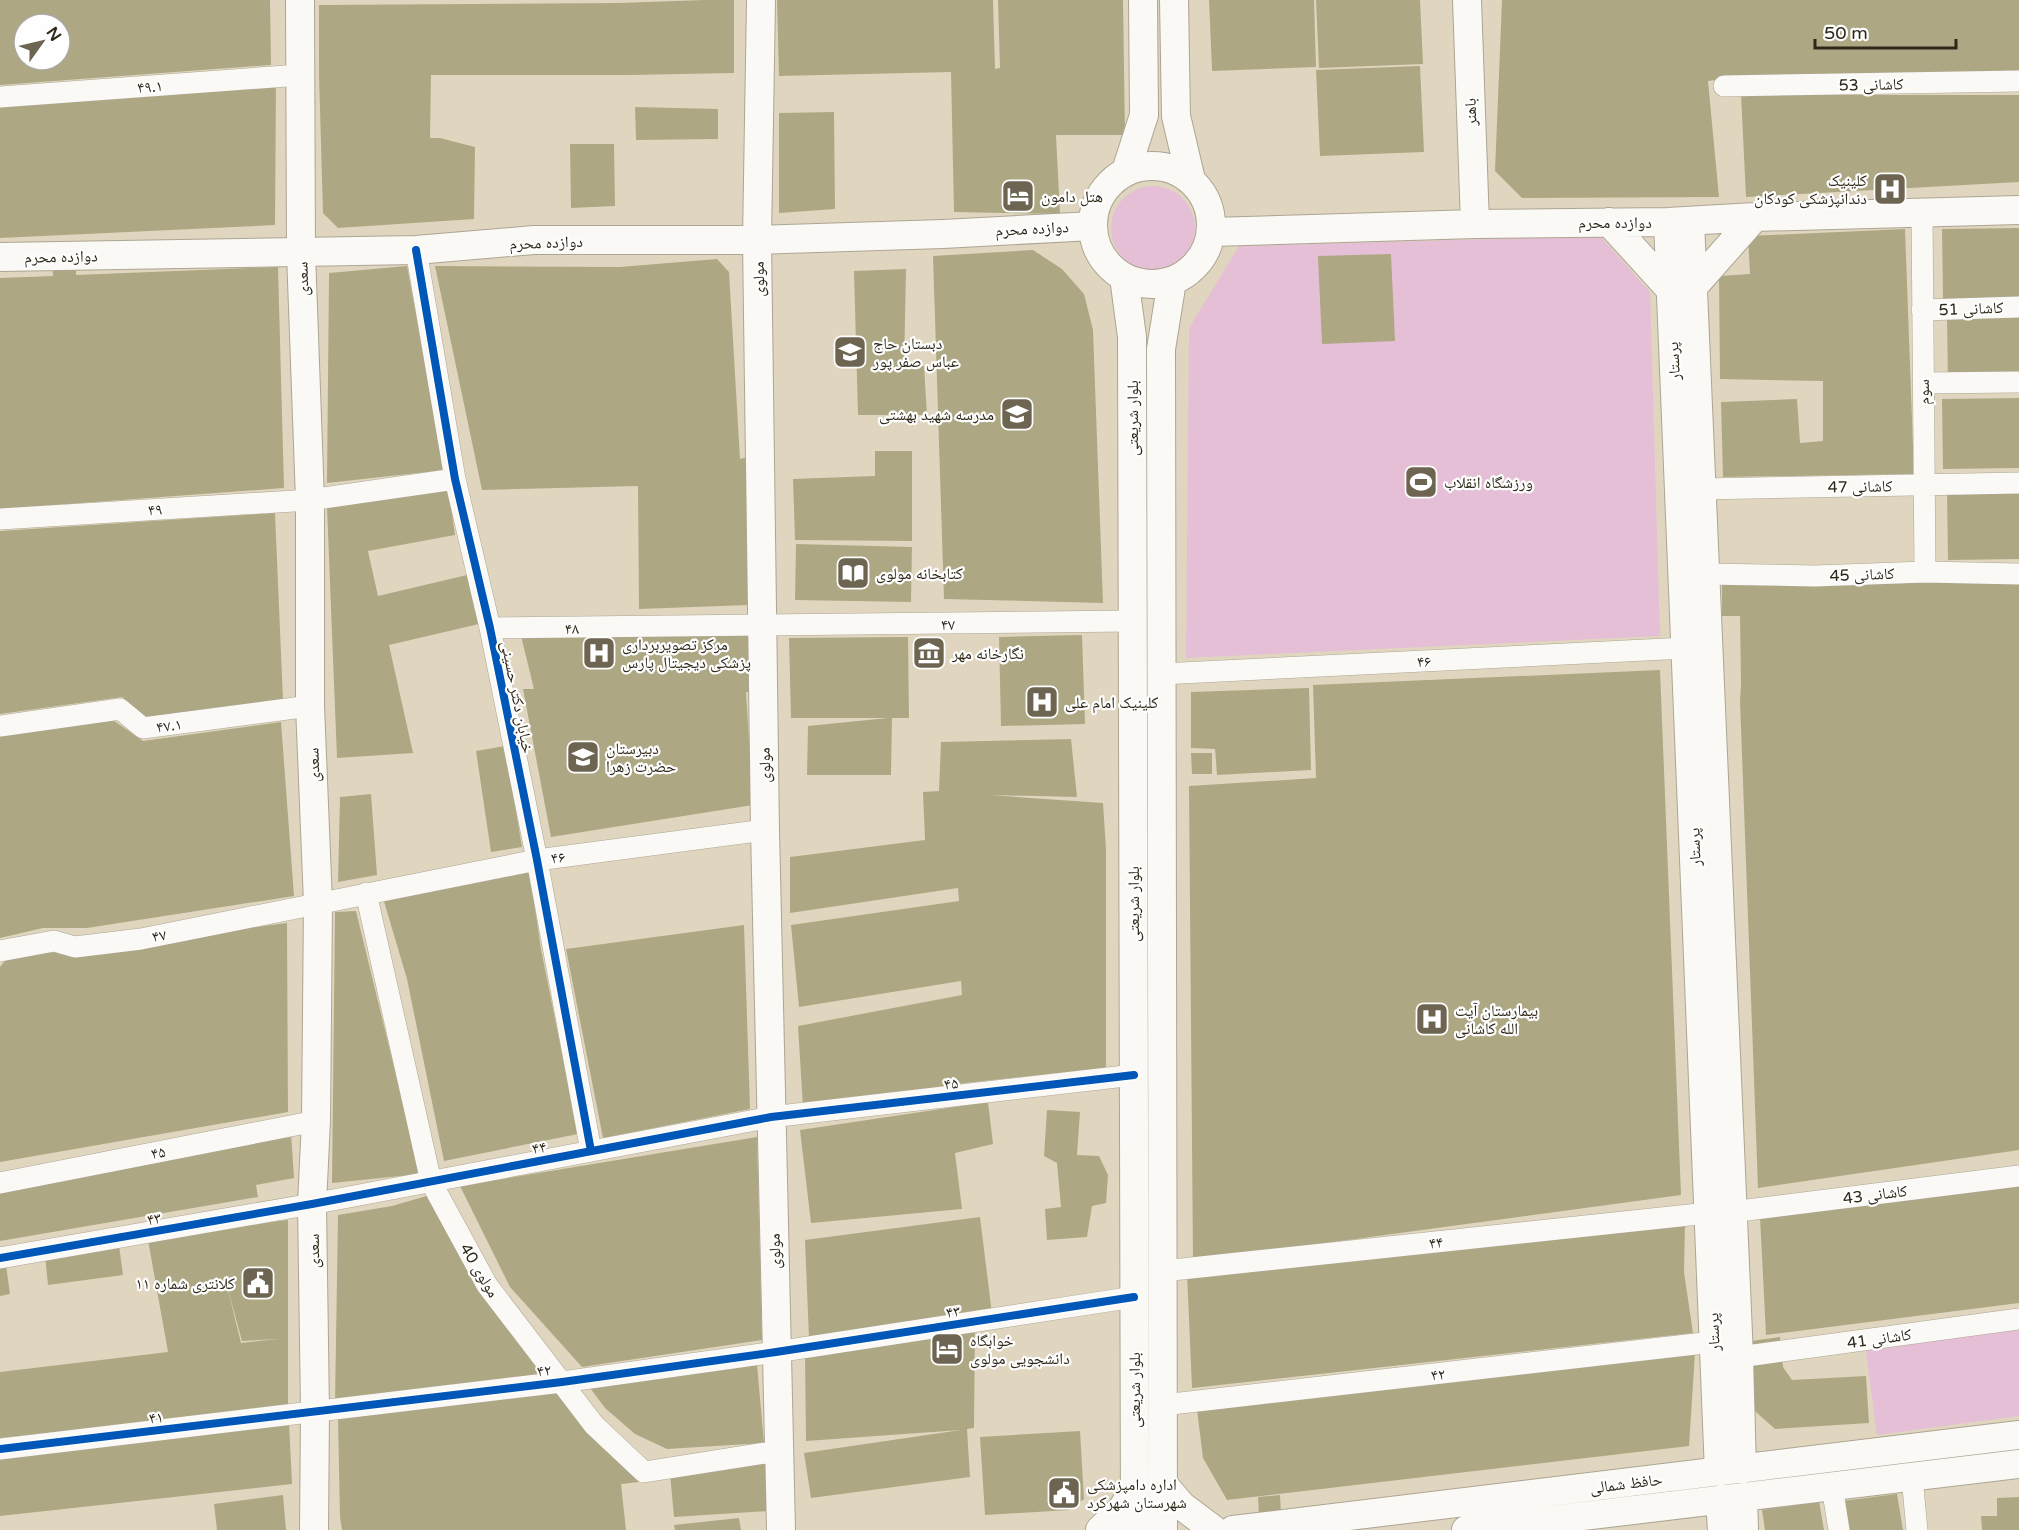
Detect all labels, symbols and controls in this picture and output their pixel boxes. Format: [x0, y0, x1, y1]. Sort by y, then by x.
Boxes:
north arrow [12, 12, 72, 72]
scale bar [1815, 12, 1956, 50]
text: 50 m [1824, 22, 1868, 44]
text: N [42, 23, 65, 45]
street label: کاشانی 53 [1838, 74, 1904, 96]
street label: ۴۹.۱ [137, 76, 164, 98]
street label: باهنر [1461, 98, 1482, 127]
place label: کلینیک دندانپزشکی کودکان [1754, 171, 1867, 209]
hospital icon: کلینیک دندانپزشکی کودکان [1872, 171, 1908, 207]
hotel icon: هتل دامون [1000, 178, 1036, 214]
place label: هتل دامون [1041, 187, 1103, 207]
street label: دوازده محرم [1578, 213, 1652, 233]
street label: دوازده محرم [995, 217, 1069, 241]
street label: دوازده محرم [509, 232, 583, 254]
street label: دوازده محرم [24, 246, 98, 268]
street label: سعدی [292, 261, 314, 297]
street label: مولوی [749, 261, 769, 297]
street label: کاشانی 51 [1938, 298, 2004, 320]
school or university icon: دبستان حاج عباس صفر پور [832, 334, 868, 370]
place label: دبستان حاج عباس صفر پور [872, 334, 959, 372]
street label: پرستار [1663, 341, 1685, 382]
street label: سوم [1914, 379, 1934, 405]
street label: بلوار شریعتی [1123, 380, 1143, 456]
school or university icon: مدرسه شهید بهشتی [999, 396, 1035, 432]
place label: مدرسه شهید بهشتی [879, 405, 994, 425]
sports icon: ورزشگاه انقلاب [1403, 464, 1439, 500]
place label: ورزشگاه انقلاب [1444, 473, 1533, 493]
street label: کاشانی 47 [1827, 476, 1893, 498]
street label: ۴۹ [147, 500, 163, 520]
library icon: کتابخانه مولوی [835, 555, 871, 591]
place label: کتابخانه مولوی [876, 564, 963, 584]
street label: کاشانی 45 [1829, 564, 1895, 586]
street label: ۴۷ [941, 615, 955, 635]
street label: ۴۸ [565, 619, 579, 639]
hospital icon: مرکز تصویربرداری پزشکی دیجیتال پارس [581, 635, 617, 671]
place label: مرکز تصویربرداری پزشکی دیجیتال پارس [622, 635, 751, 673]
museum icon: نگارخانه مهر [911, 635, 947, 671]
street label: خیابان دکتر حسینی [496, 639, 538, 755]
place label: نگارخانه مهر [951, 644, 1024, 664]
street label: ۴۶ [1416, 652, 1432, 672]
hospital icon: کلینیک امام علی [1024, 684, 1060, 720]
place label: کلینیک امام علی [1065, 693, 1159, 713]
street label: ۴۷.۱ [155, 714, 183, 738]
school or university icon: دبیرستان حضرت زهرا [565, 739, 601, 775]
place label: دبیرستان حضرت زهرا [606, 739, 676, 777]
street label: سعدی [303, 747, 325, 783]
street label: مولوی [755, 747, 775, 783]
street label: پرستار [1684, 827, 1706, 868]
street label: ۴۶ [550, 847, 566, 869]
street label: بلوار شریعتی [1124, 866, 1144, 942]
street label: ۴۷ [150, 925, 168, 947]
hospital icon: بیمارستان آیت الله کاشانی [1414, 1001, 1450, 1037]
place label: بیمارستان آیت الله کاشانی [1455, 1001, 1538, 1039]
street label: ۴۵ [943, 1073, 959, 1095]
street label: ۴۴ [530, 1137, 548, 1159]
street label: ۴۵ [149, 1142, 167, 1164]
street label: کاشانی 43 [1842, 1181, 1909, 1209]
street label: ۴۳ [145, 1208, 163, 1230]
street label: ۴۴ [1428, 1232, 1444, 1254]
street label: سعدی [304, 1233, 324, 1268]
street label: مولوی [765, 1233, 785, 1269]
street label: مولوی 40 [455, 1240, 503, 1301]
public building icon: کلانتری شماره ۱۱ [240, 1265, 276, 1301]
place label: کلانتری شماره ۱۱ [136, 1274, 235, 1294]
street label: ۴۳ [944, 1301, 962, 1323]
street label: پرستار [1703, 1312, 1725, 1353]
street label: کاشانی 41 [1846, 1325, 1913, 1353]
hotel icon: خوابگاه دانشجویی مولوی [929, 1331, 965, 1367]
place label: خوابگاه دانشجویی مولوی [970, 1331, 1070, 1369]
street label: بلوار شریعتی [1125, 1352, 1145, 1428]
street label: ۴۲ [536, 1360, 552, 1382]
street label: ۴۲ [1430, 1364, 1446, 1386]
street label: ۴۱ [148, 1407, 164, 1429]
street label: حافظ شمالی [1589, 1470, 1664, 1498]
public building icon: اداره دامپزشکی شهرستان شهرکرد [1046, 1475, 1082, 1511]
place label: اداره دامپزشکی شهرستان شهرکرد [1087, 1475, 1187, 1513]

